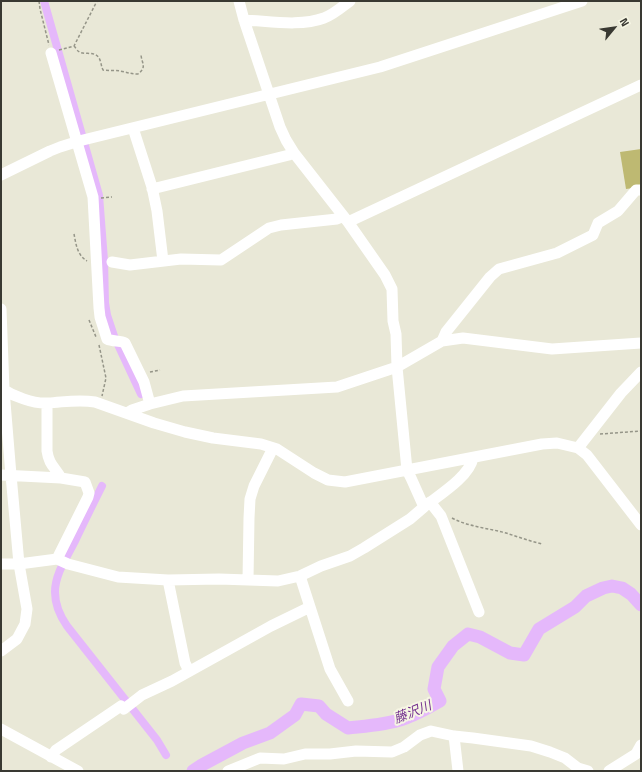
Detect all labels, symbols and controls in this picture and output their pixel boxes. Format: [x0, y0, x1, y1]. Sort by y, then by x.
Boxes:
north arrow [594, 8, 634, 48]
text: N [616, 15, 633, 29]
water label: 藤沢川 [392, 698, 434, 728]

